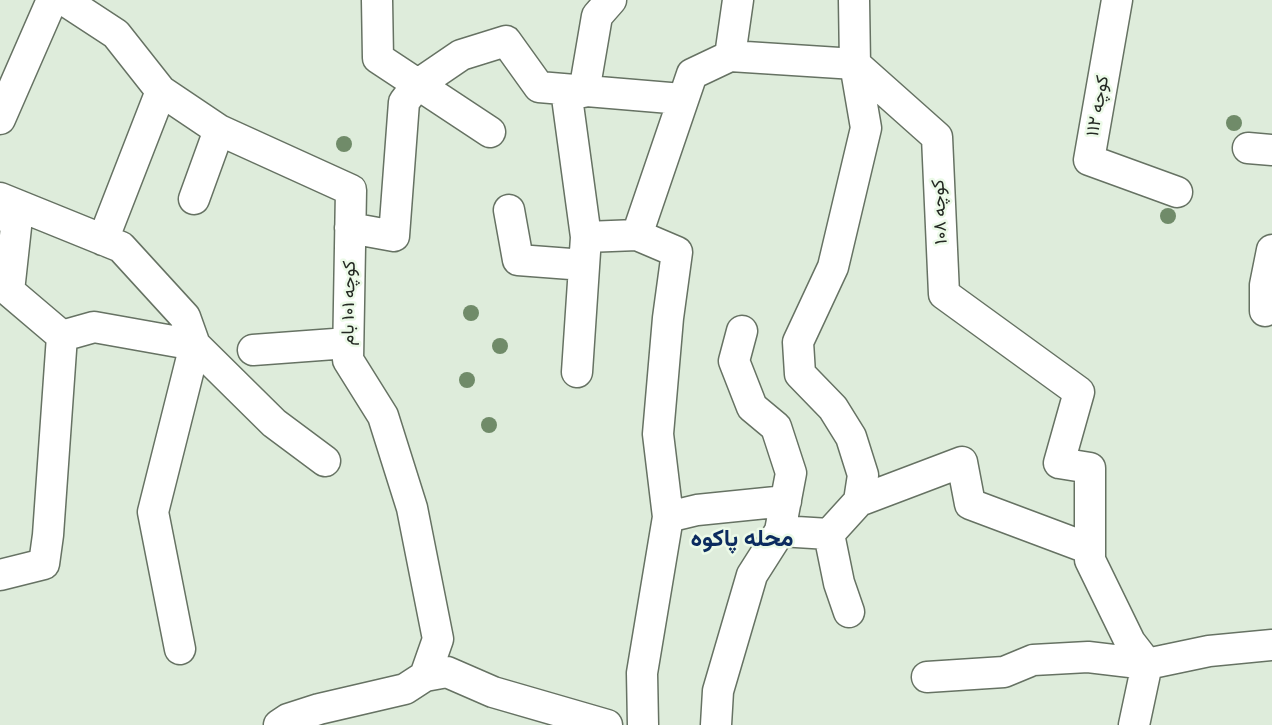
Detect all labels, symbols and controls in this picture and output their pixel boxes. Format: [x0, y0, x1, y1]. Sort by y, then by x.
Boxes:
street label: کوچه ۱۱۲ [1082, 74, 1114, 138]
street label: کوچه ۱۰۸ [928, 179, 952, 245]
street label: کوچه ۱۰۱ بام [337, 261, 361, 345]
district label: محله پاکوه [690, 525, 794, 553]

